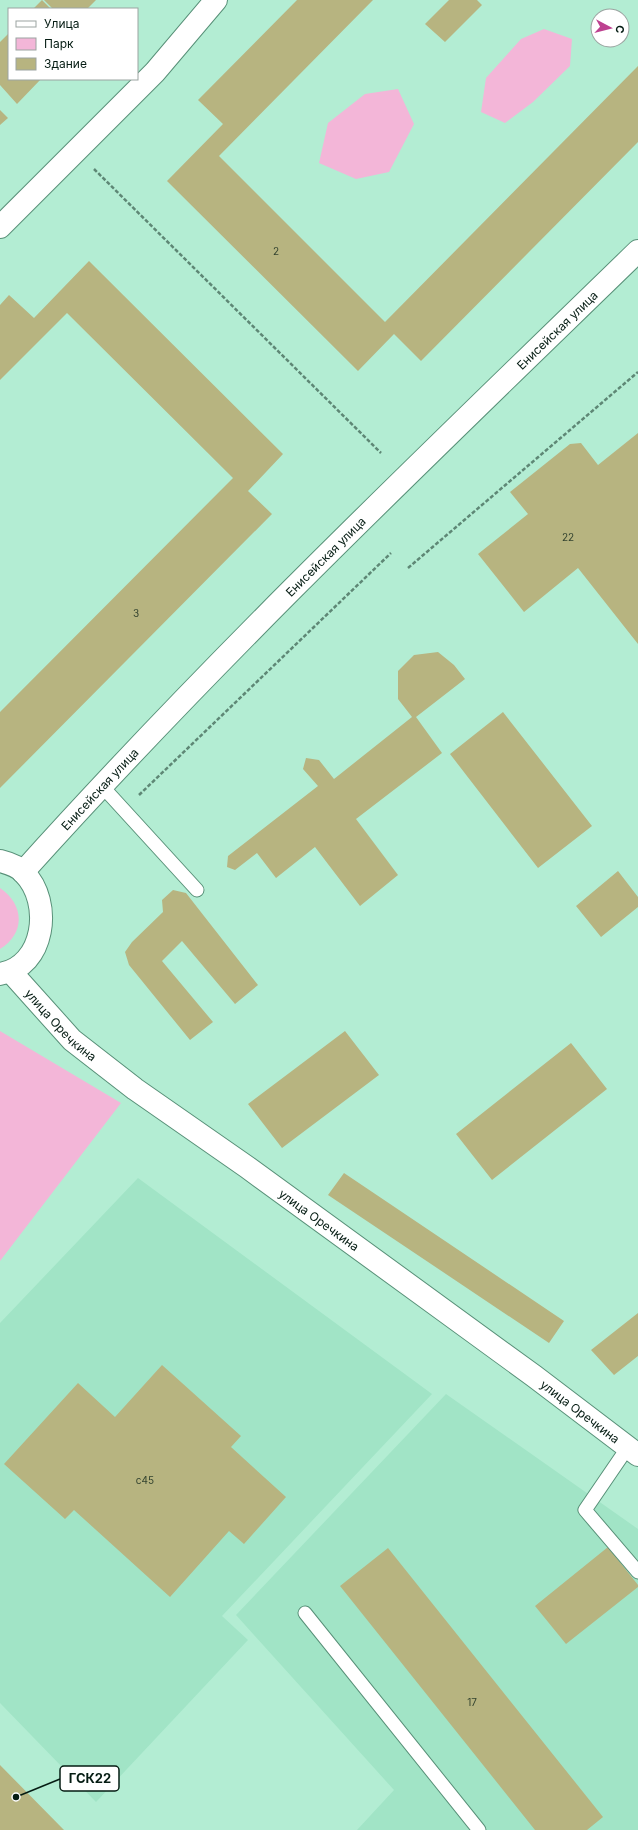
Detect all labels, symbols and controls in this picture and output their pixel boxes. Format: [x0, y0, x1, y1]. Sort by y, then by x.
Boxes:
legend [8, 8, 138, 80]
north arrow [590, 8, 630, 48]
text: Улица [44, 16, 79, 31]
text: С [612, 24, 627, 34]
text: Парк [44, 36, 74, 51]
text: Здание [44, 56, 87, 71]
house number: 2 [273, 245, 279, 257]
street label: Енисейская улица [513, 287, 600, 372]
street label: Енисейская улица [282, 513, 368, 599]
house number: 22 [562, 531, 574, 543]
house number: 3 [133, 607, 139, 619]
street label: Енисейская улица [58, 745, 141, 833]
street label: улица Оречкина [22, 986, 100, 1064]
street label: улица Оречкина [276, 1185, 362, 1254]
street label: улица Оречкина [538, 1376, 623, 1446]
house number: с45 [136, 1474, 154, 1486]
house number: 17 [467, 1696, 477, 1708]
callout: ГСК22 [60, 1766, 119, 1791]
text: ГСК22 [69, 1770, 111, 1786]

